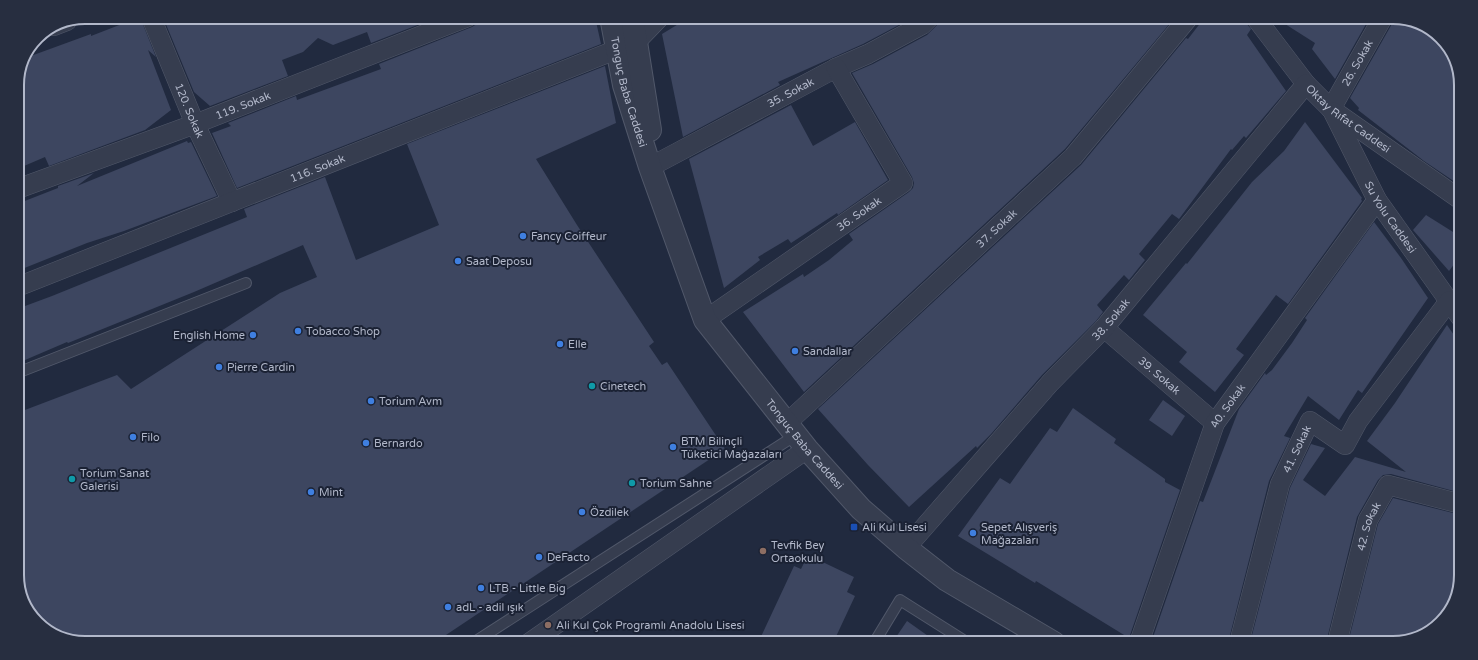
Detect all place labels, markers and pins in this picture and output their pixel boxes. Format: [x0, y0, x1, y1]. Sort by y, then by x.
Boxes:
place label: Fancy Coiffeur [531, 230, 607, 243]
marker: Fancy Coiffeur [518, 231, 528, 241]
place label: Saat Deposu [466, 255, 532, 268]
marker: Saat Deposu [453, 256, 463, 266]
place label: Tobacco Shop [306, 325, 380, 338]
marker: Tobacco Shop [293, 326, 303, 336]
place label: English Home [173, 329, 245, 342]
marker: English Home [248, 330, 258, 340]
place label: Elle [568, 338, 587, 351]
marker: Elle [555, 339, 565, 349]
place label: Sandallar [803, 345, 852, 358]
marker: Sandallar [790, 346, 800, 356]
place label: Pierre Cardin [227, 361, 295, 374]
marker: Pierre Cardin [214, 362, 224, 372]
place label: Cinetech [600, 380, 646, 393]
marker: Cinetech [587, 381, 597, 391]
place label: Torium Avm [379, 395, 442, 408]
marker: Torium Avm [366, 396, 376, 406]
place label: Filo [141, 431, 160, 444]
marker: Filo [128, 432, 138, 442]
place label: BTM Bilinçli Tüketici Mağazaları [681, 435, 782, 461]
place label: Bernardo [374, 437, 423, 450]
marker: Bernardo [361, 438, 371, 448]
marker: BTM Bilinçli Tüketici Mağazaları [668, 442, 678, 452]
place label: Torium Sanat Galerisi [80, 467, 149, 493]
marker: Torium Sanat Galerisi [67, 474, 77, 484]
place label: Torium Sahne [640, 477, 712, 490]
marker: Torium Sahne [627, 478, 637, 488]
place label: Mint [319, 486, 343, 499]
marker: Mint [306, 487, 316, 497]
place label: Özdilek [590, 506, 629, 519]
marker: Özdilek [577, 507, 587, 517]
place label: Ali Kul Lisesi [862, 521, 927, 534]
place label: Sepet Alışveriş Mağazaları [981, 521, 1057, 547]
marker: Ali Kul Lisesi [849, 522, 859, 532]
marker: Sepet Alışveriş Mağazaları [968, 528, 978, 538]
place label: Tevfik Bey Ortaokulu [771, 539, 825, 565]
marker: Tevfik Bey Ortaokulu [758, 546, 768, 556]
place label: DeFacto [547, 551, 590, 564]
marker: DeFacto [534, 552, 544, 562]
place label: LTB - Little Big [489, 582, 566, 595]
marker: LTB - Little Big [476, 583, 486, 593]
place label: adL - adil ışık [456, 601, 524, 614]
marker: adL - adil ışık [443, 602, 453, 612]
place label: Ali Kul Çok Programlı Anadolu Lisesi [556, 619, 745, 632]
marker: Ali Kul Çok Programlı Anadolu Lisesi [543, 620, 553, 630]

